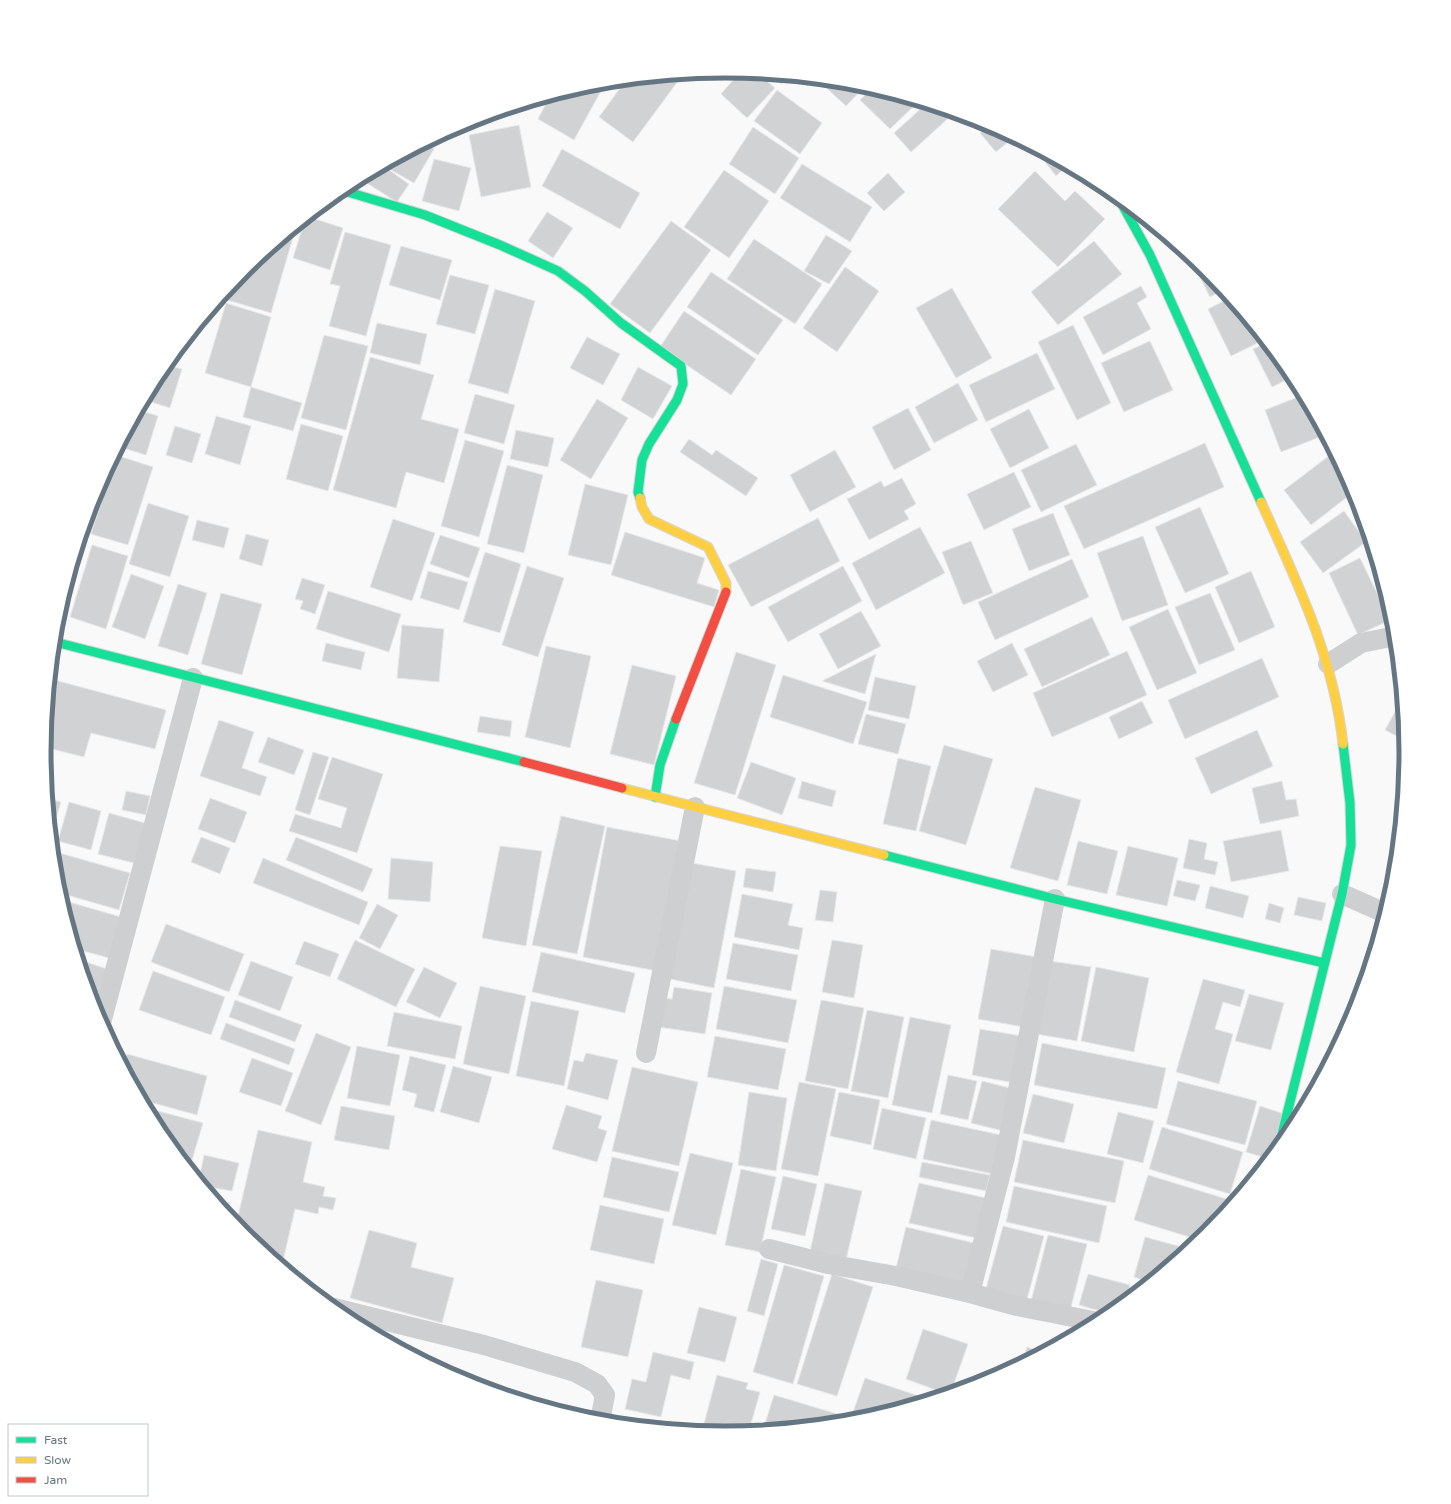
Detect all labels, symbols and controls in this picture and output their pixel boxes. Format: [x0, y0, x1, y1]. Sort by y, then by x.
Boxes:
legend [8, 1424, 148, 1496]
text: Fast [44, 1433, 68, 1447]
text: Slow [44, 1453, 71, 1467]
text: Jam [44, 1473, 67, 1487]

